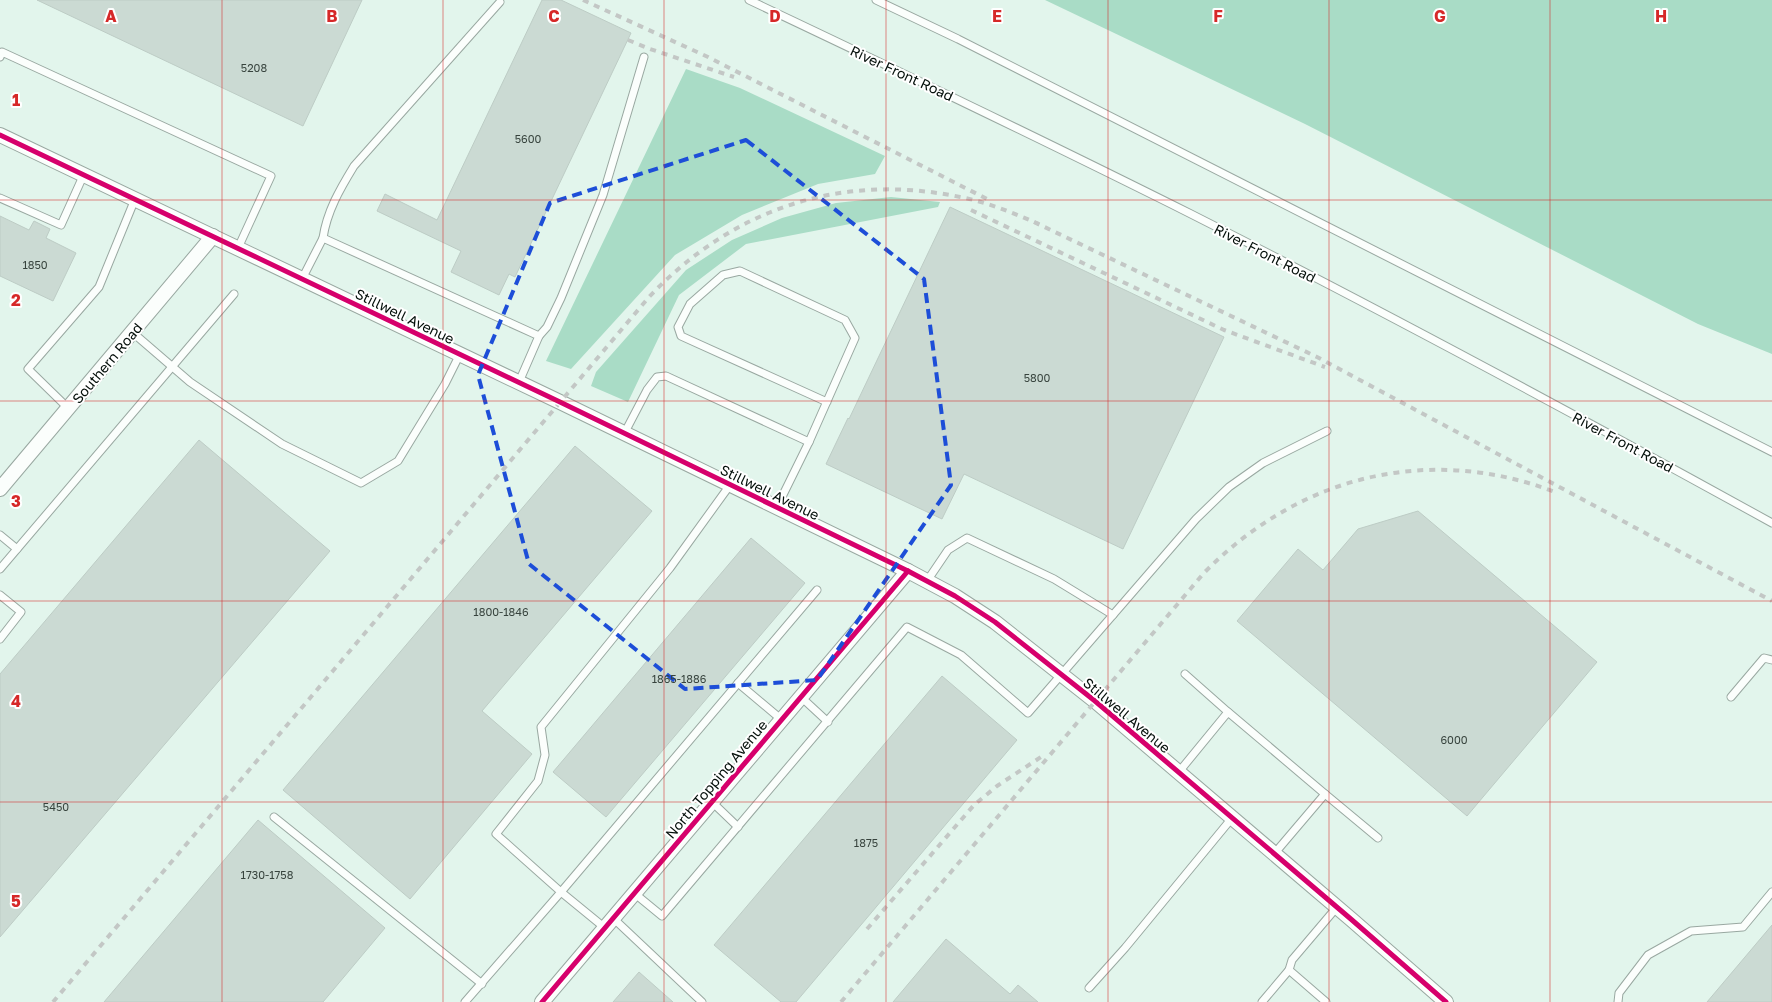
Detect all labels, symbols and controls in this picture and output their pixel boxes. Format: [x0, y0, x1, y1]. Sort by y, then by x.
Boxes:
text: A [105, 6, 117, 26]
text: B [326, 6, 338, 26]
text: C [548, 6, 560, 26]
text: D [769, 6, 781, 26]
text: E [992, 6, 1002, 26]
text: F [1213, 6, 1223, 26]
text: G [1434, 6, 1446, 26]
text: H [1655, 6, 1667, 26]
street label: River Front Road [848, 42, 956, 104]
house number: 5208 [241, 61, 267, 74]
text: 1 [12, 90, 20, 110]
house number: 5600 [515, 132, 542, 145]
street label: River Front Road [1211, 220, 1319, 286]
house number: 1850 [22, 258, 48, 271]
street label: Stillwell Avenue [353, 285, 457, 347]
text: 2 [11, 290, 21, 310]
street label: Southern Road [68, 319, 146, 407]
house number: 5800 [1024, 371, 1051, 384]
street label: River Front Road [1570, 408, 1676, 476]
street label: Stillwell Avenue [718, 461, 822, 523]
text: 3 [11, 491, 21, 511]
house number: 1800-1846 [473, 605, 529, 618]
house number: 1865-1886 [652, 672, 707, 685]
street label: Stillwell Avenue [1080, 674, 1174, 756]
text: 4 [11, 691, 21, 711]
street label: North Topping Avenue [661, 716, 771, 842]
house number: 6000 [1440, 733, 1468, 746]
house number: 5450 [43, 800, 69, 813]
house number: 1875 [854, 836, 878, 849]
house number: 1730-1758 [241, 868, 294, 881]
text: 5 [11, 891, 21, 911]

